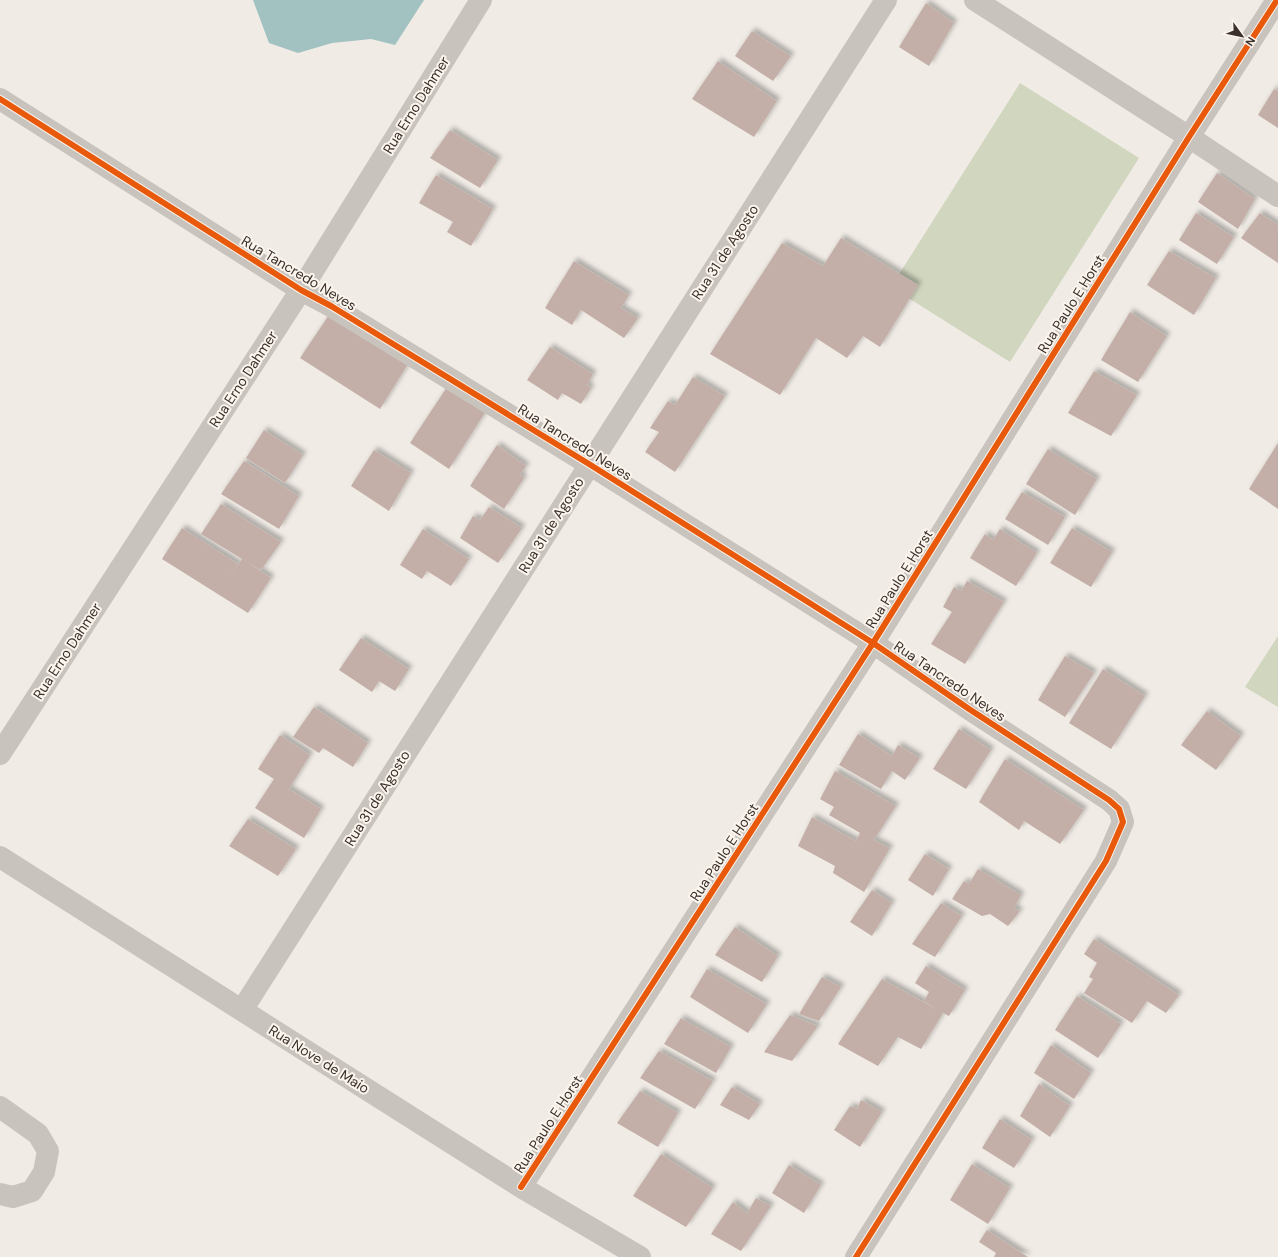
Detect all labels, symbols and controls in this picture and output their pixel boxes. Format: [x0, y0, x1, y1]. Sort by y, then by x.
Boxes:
north arrow [1222, 16, 1262, 56]
text: N [1242, 34, 1258, 49]
street label: Rua Erno Dahmer [379, 53, 453, 157]
street label: Rua 31 de Agosto [688, 201, 762, 303]
street label: Rua Tancredo Neves [238, 232, 360, 314]
street label: Rua Paulo E Horst [1033, 251, 1109, 357]
street label: Rua Erno Dahmer [205, 327, 281, 431]
street label: Rua Tancredo Neves [515, 400, 635, 484]
street label: Rua 31 de Agosto [514, 474, 588, 576]
street label: Rua Paulo E Horst [861, 526, 937, 632]
street label: Rua Erno Dahmer [29, 599, 105, 703]
street label: Rua Tancredo Neves [891, 637, 1009, 725]
street label: Rua 31 de Agosto [340, 747, 414, 849]
street label: Rua Paulo E Horst [686, 800, 762, 904]
street label: Rua Nove de Maio [265, 1021, 373, 1097]
street label: Rua Paulo E Horst [510, 1072, 586, 1176]

